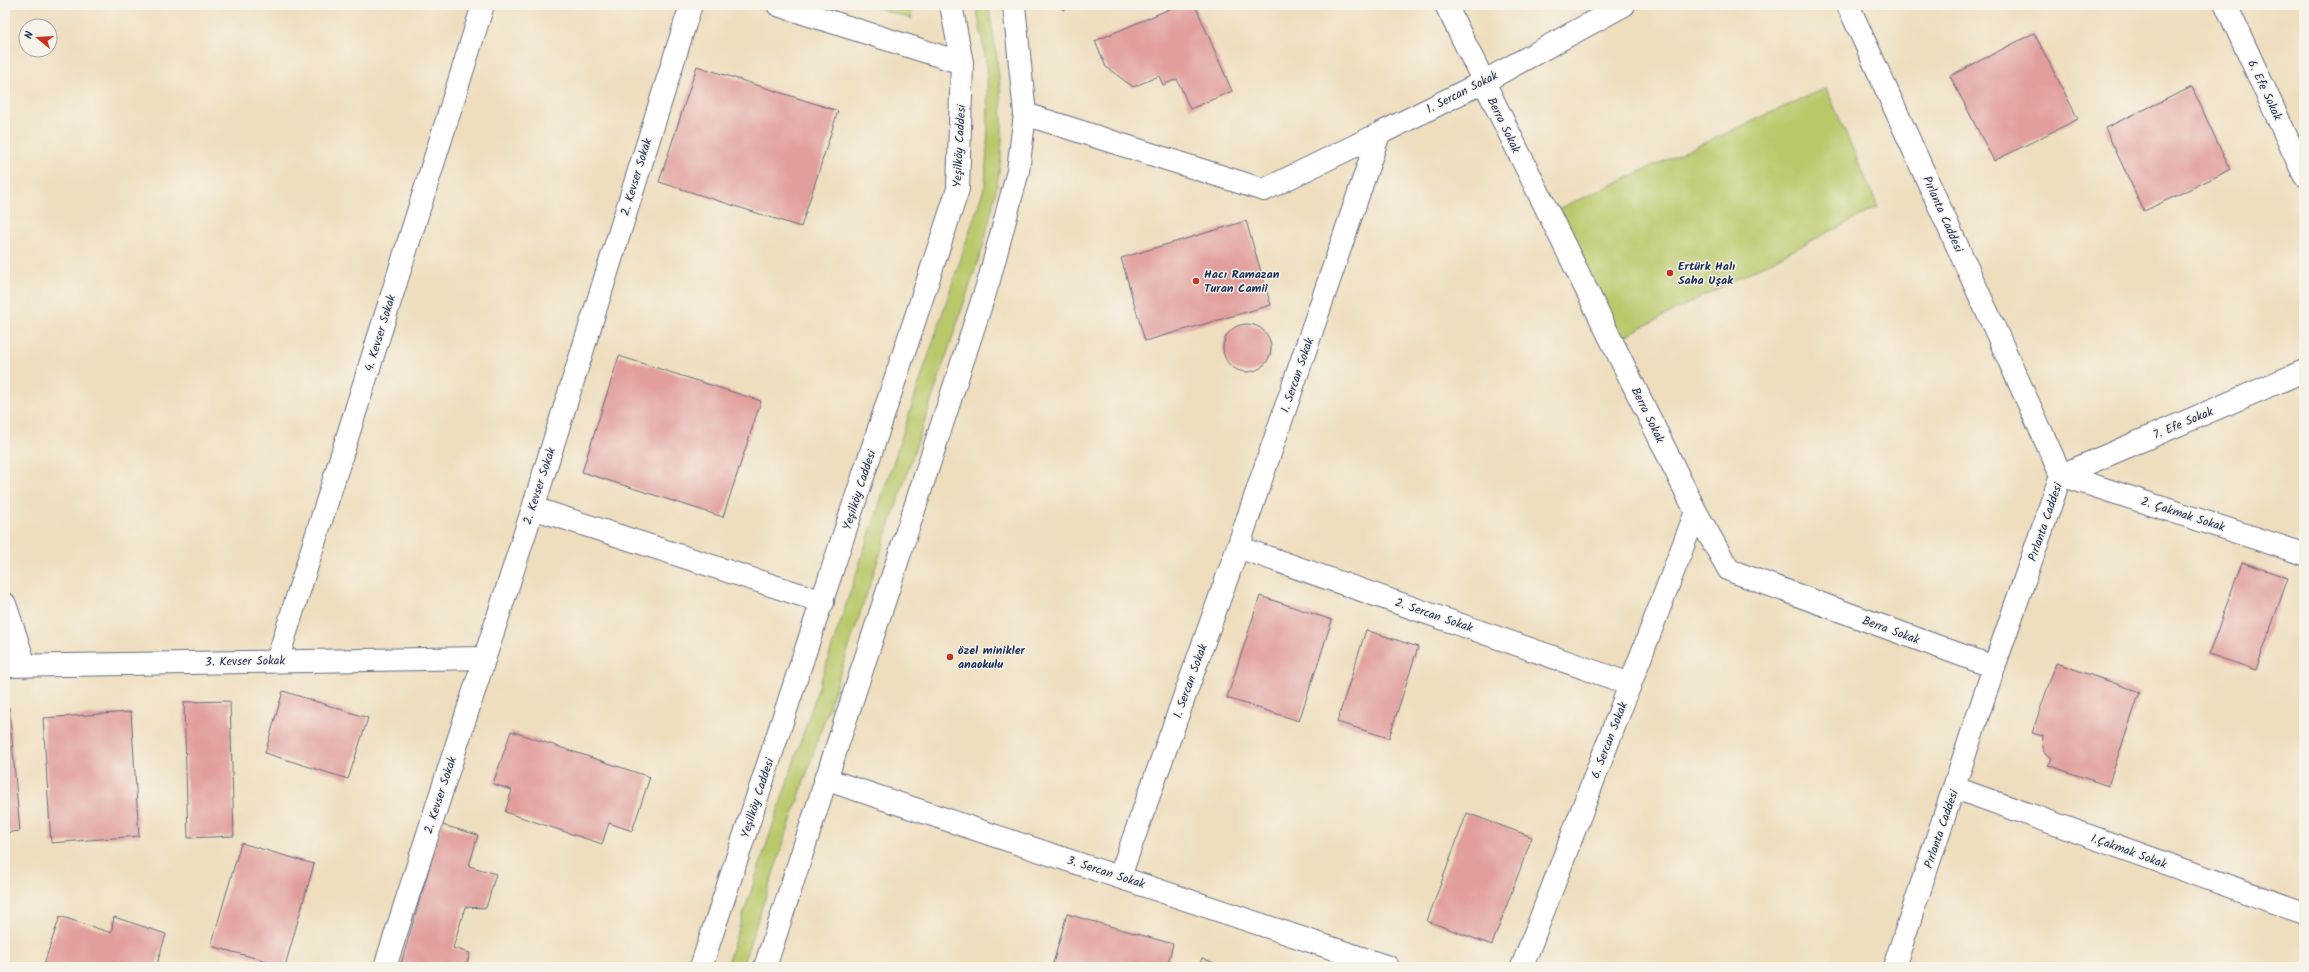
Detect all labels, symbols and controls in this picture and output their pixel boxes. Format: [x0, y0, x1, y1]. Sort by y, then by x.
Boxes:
north arrow [18, 18, 58, 58]
text: N [20, 29, 39, 41]
street label: 6. Efe Sokak [2242, 57, 2287, 124]
street label: 1. Sercan Sokak [1423, 66, 1502, 119]
street label: Berra Sokak [1482, 94, 1525, 157]
street label: Yeşilköy Caddesi [948, 103, 971, 188]
street label: 2. Kevser Sokak [616, 136, 657, 218]
street label: Pırlanta Caddesi [1917, 173, 1968, 256]
place label: Ertürk Halı Saha Uşak [1678, 257, 1735, 290]
place label: Hacı Ramazan Turan Camii [1204, 265, 1280, 298]
marker: Ertürk Halı Saha Uşak [1665, 268, 1675, 278]
marker: Hacı Ramazan Turan Camii [1191, 276, 1201, 286]
street label: 4. Kevser Sokak [360, 292, 401, 374]
street label: 1. Sercan Sokak [1276, 335, 1319, 415]
street label: Berra Sokak [1626, 384, 1669, 447]
street label: 7. Efe Sokak [2150, 402, 2217, 445]
street label: 2. Kevser Sokak [518, 445, 561, 527]
street label: Yeşilköy Caddesi [838, 447, 882, 532]
street label: Pırlanta Caddesi [2023, 479, 2068, 564]
street label: 2. Çakmak Sokak [2138, 492, 2228, 537]
street label: 2. Sercan Sokak [1392, 593, 1476, 638]
street label: Berra Sokak [1859, 611, 1923, 650]
place label: özel minikler anaokulu [958, 641, 1026, 674]
street label: 1. Sercan Sokak [1168, 641, 1213, 721]
street label: 3. Kevser Sokak [205, 651, 286, 672]
marker: özel minikler anaokulu [945, 652, 955, 662]
street label: 6. Sercan Sokak [1586, 699, 1633, 781]
street label: 2. Kevser Sokak [419, 754, 462, 836]
street label: Yeşilköy Caddesi [736, 755, 780, 840]
street label: Pırlanta Caddesi [1919, 786, 1964, 871]
street label: 1.Çakmak Sokak [2088, 829, 2170, 874]
street label: 3. Sercan Sokak [1064, 851, 1148, 894]

